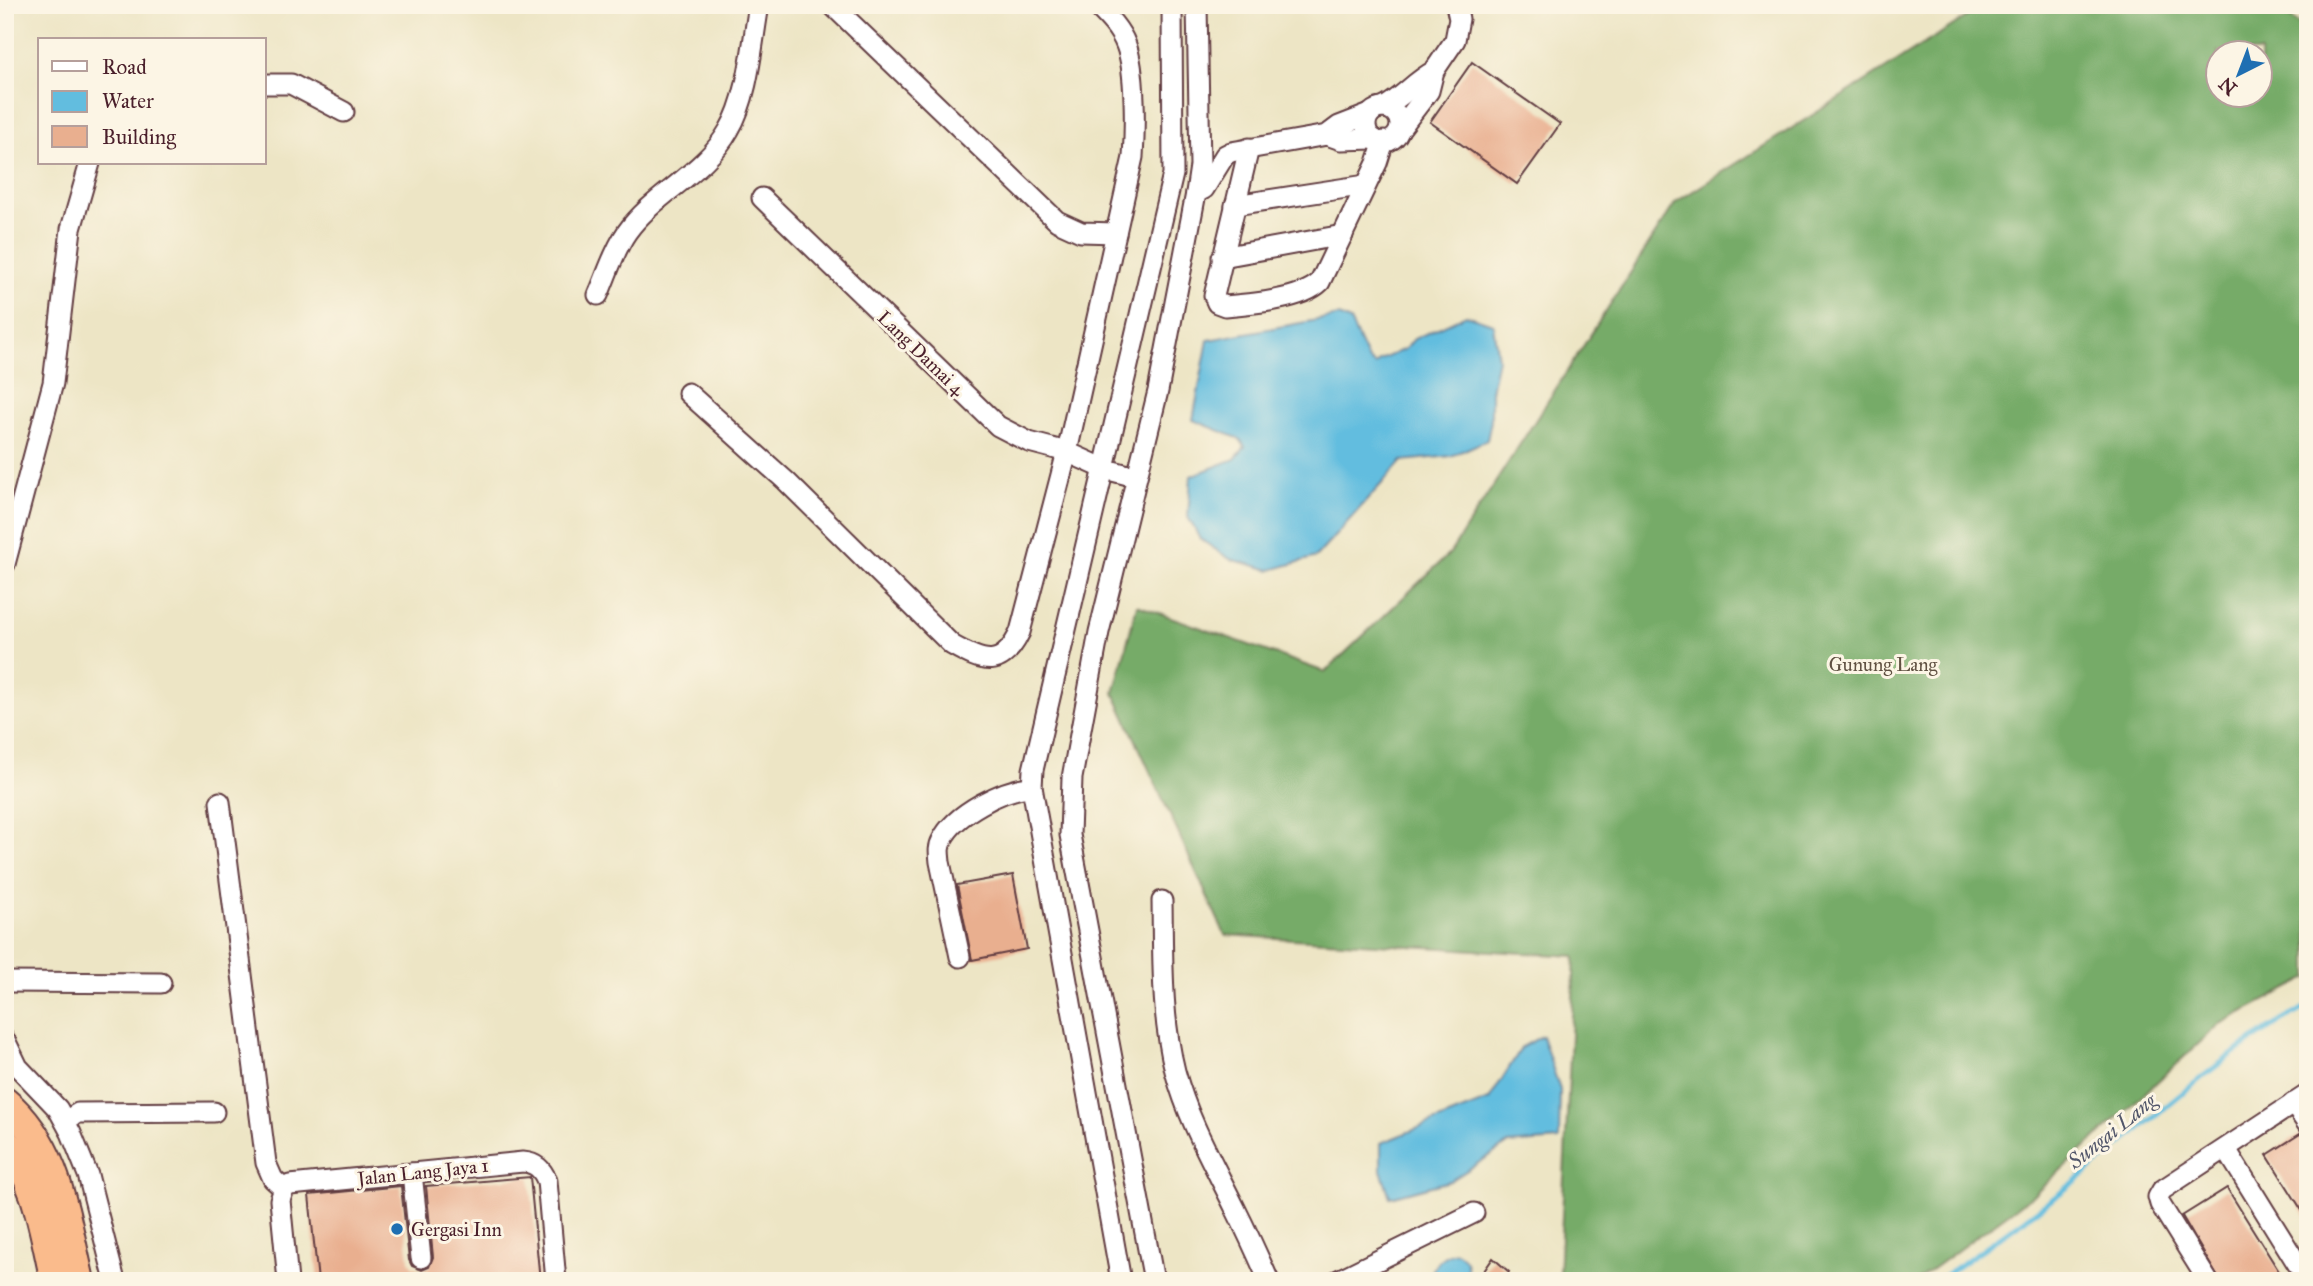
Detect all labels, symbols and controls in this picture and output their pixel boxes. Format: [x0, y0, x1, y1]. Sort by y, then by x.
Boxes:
legend [38, 38, 266, 164]
north arrow [2204, 38, 2274, 108]
text: Road [102, 54, 147, 80]
text: N [2214, 72, 2242, 100]
text: Water [102, 88, 154, 114]
text: Building [102, 124, 176, 150]
street label: Lang Damai 4 [872, 306, 970, 401]
park label: Gunung Lang [1829, 653, 1938, 677]
water label: Sungai Lang [2062, 1087, 2162, 1175]
street label: Jalan Lang Jaya 1 [354, 1154, 490, 1192]
place label: Gergasi Inn [411, 1218, 502, 1242]
marker: Gergasi Inn [389, 1221, 405, 1237]

